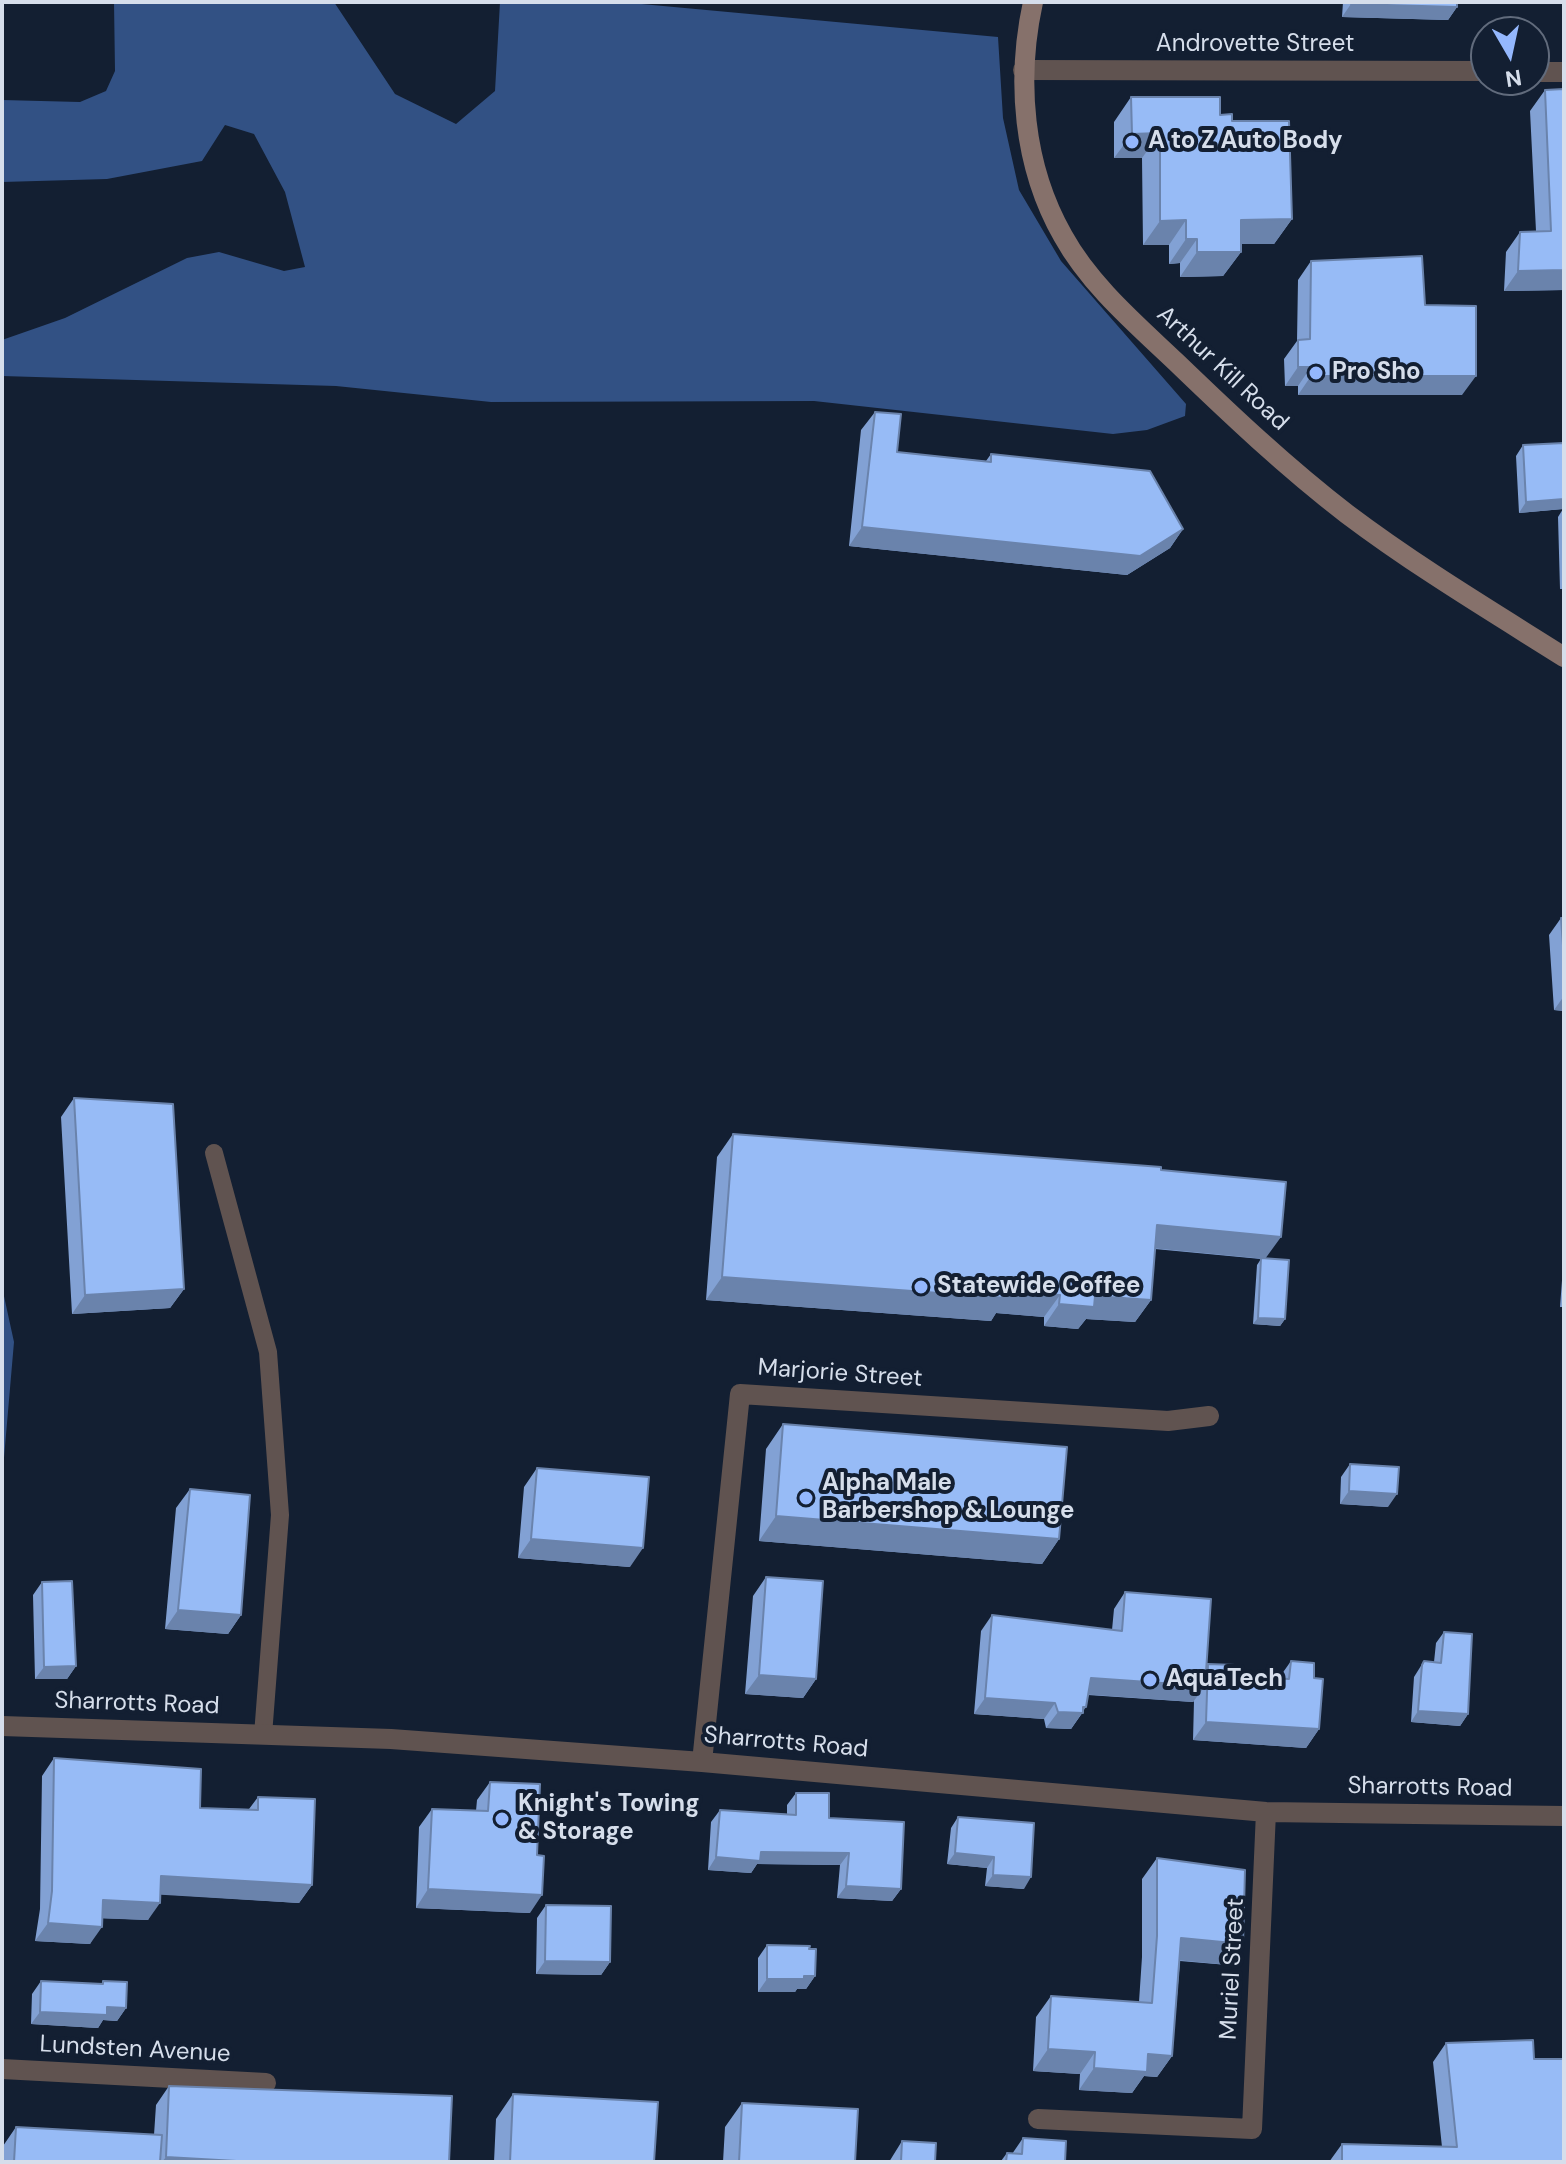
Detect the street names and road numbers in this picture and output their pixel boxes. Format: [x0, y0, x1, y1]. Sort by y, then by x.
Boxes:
street label: Androvette Street [1156, 31, 1354, 59]
street label: Arthur Kill Road [1150, 301, 1294, 437]
street label: Marjorie Street [757, 1354, 923, 1394]
street label: Sharrotts Road [54, 1687, 220, 1721]
street label: Sharrotts Road [703, 1721, 869, 1765]
street label: Sharrotts Road [1347, 1772, 1513, 1804]
street label: Muriel Street [1215, 1897, 1251, 2041]
street label: Lundsten Avenue [39, 2031, 231, 2069]

